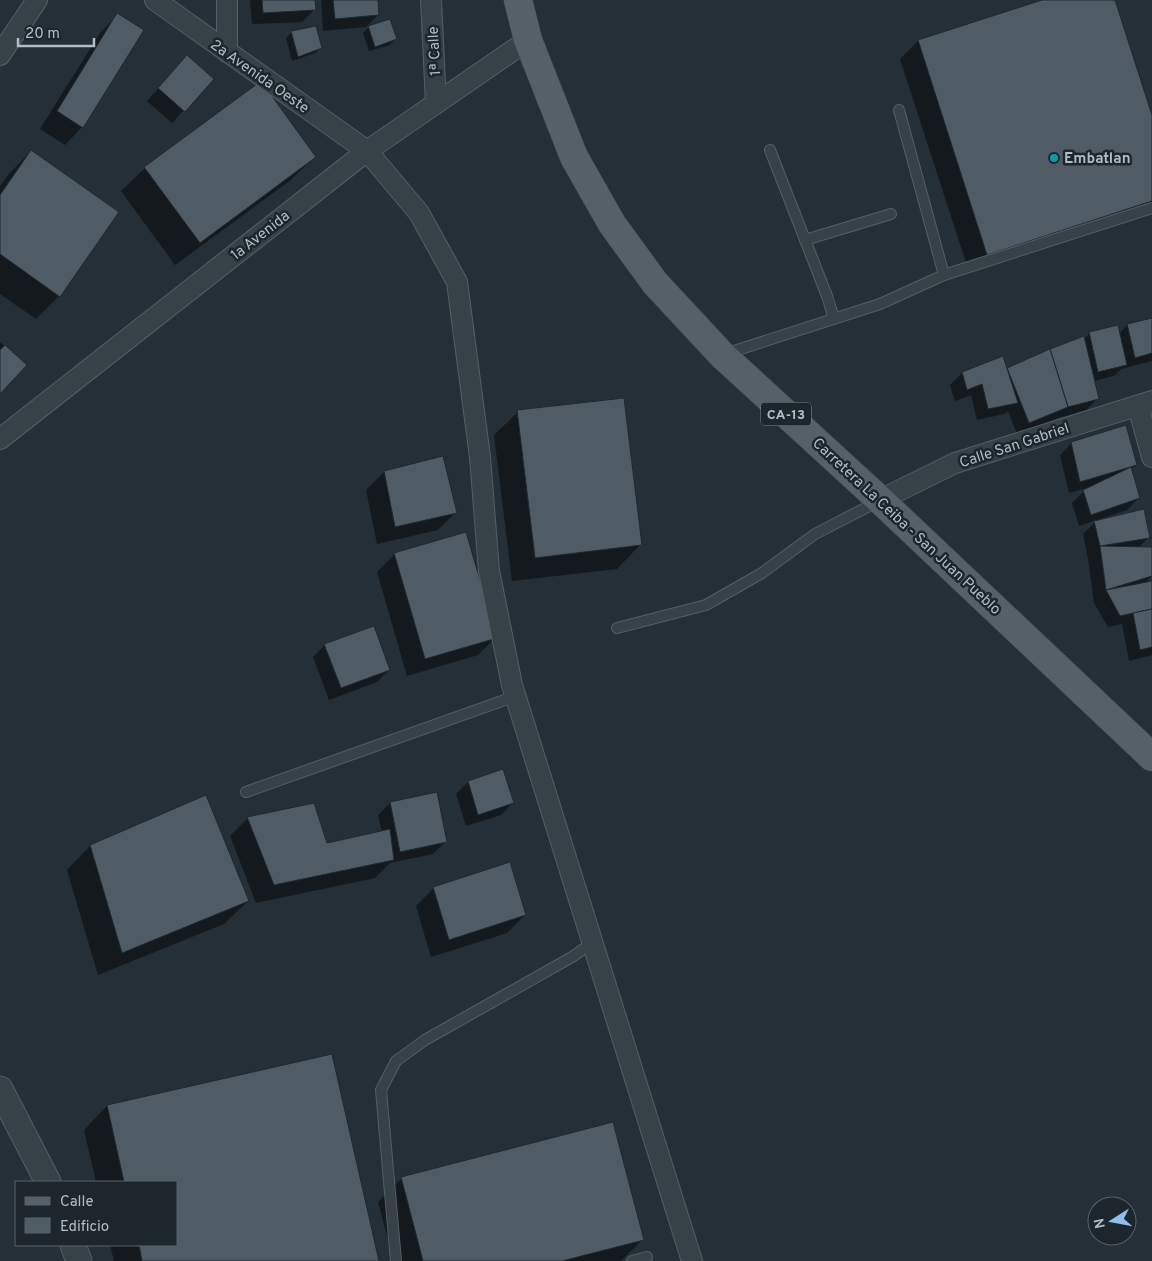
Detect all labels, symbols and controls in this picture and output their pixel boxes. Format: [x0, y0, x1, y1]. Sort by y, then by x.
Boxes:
scale bar [18, 15, 94, 47]
text: 20 m [25, 25, 60, 44]
street label: 1ª Calle [425, 26, 446, 76]
street label: 2a Avenida Oeste [206, 36, 312, 118]
place label: Embatlan [1064, 150, 1131, 169]
marker: Embatlan [1048, 152, 1060, 164]
street label: 1a Avenida [228, 207, 294, 265]
road number: CA-13 [761, 402, 811, 426]
street label: Calle San Gabriel [957, 420, 1072, 473]
street label: Carretera La Ceiba - San Juan Pueblo [808, 435, 1004, 620]
legend [15, 1181, 178, 1246]
text: Calle [60, 1193, 94, 1212]
north arrow [1087, 1196, 1137, 1246]
text: N [1091, 1217, 1110, 1230]
text: Edificio [60, 1218, 109, 1237]

